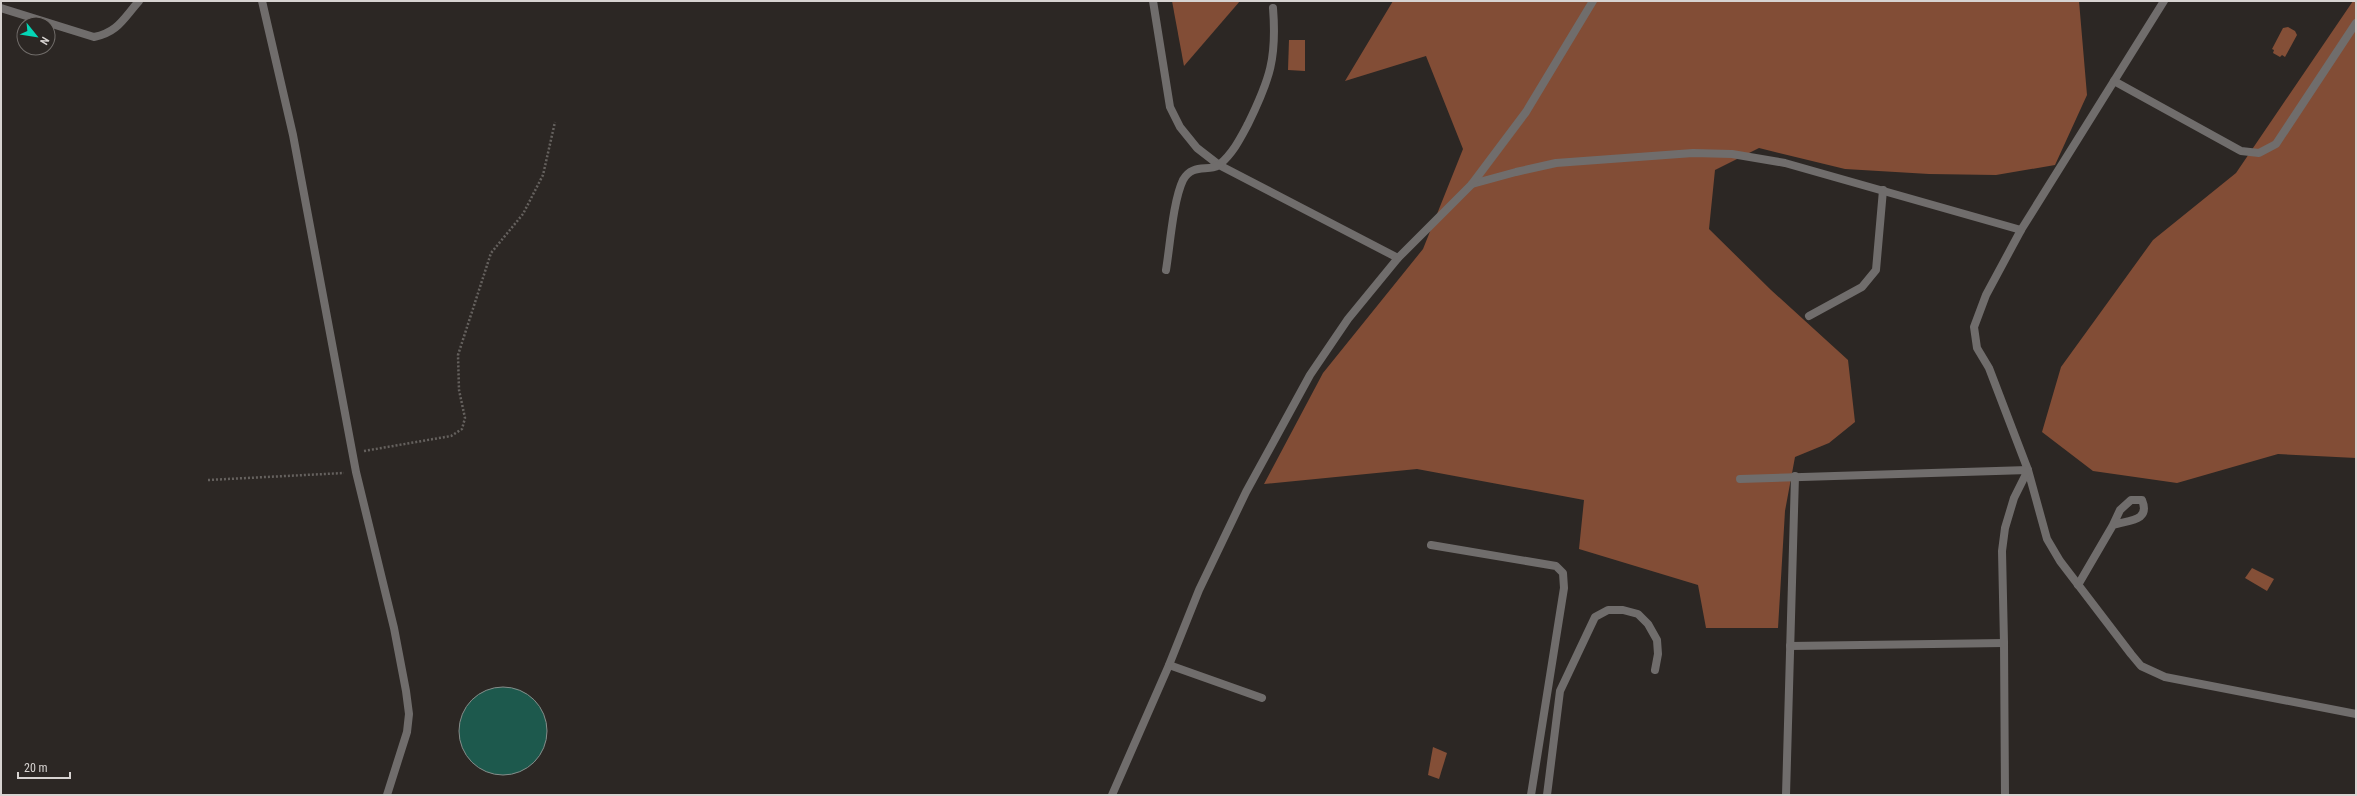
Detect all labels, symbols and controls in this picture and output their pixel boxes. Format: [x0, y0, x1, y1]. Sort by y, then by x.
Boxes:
north arrow [16, 16, 56, 56]
text: N [37, 35, 52, 47]
scale bar [18, 754, 70, 780]
text: 20 m [24, 761, 48, 775]

